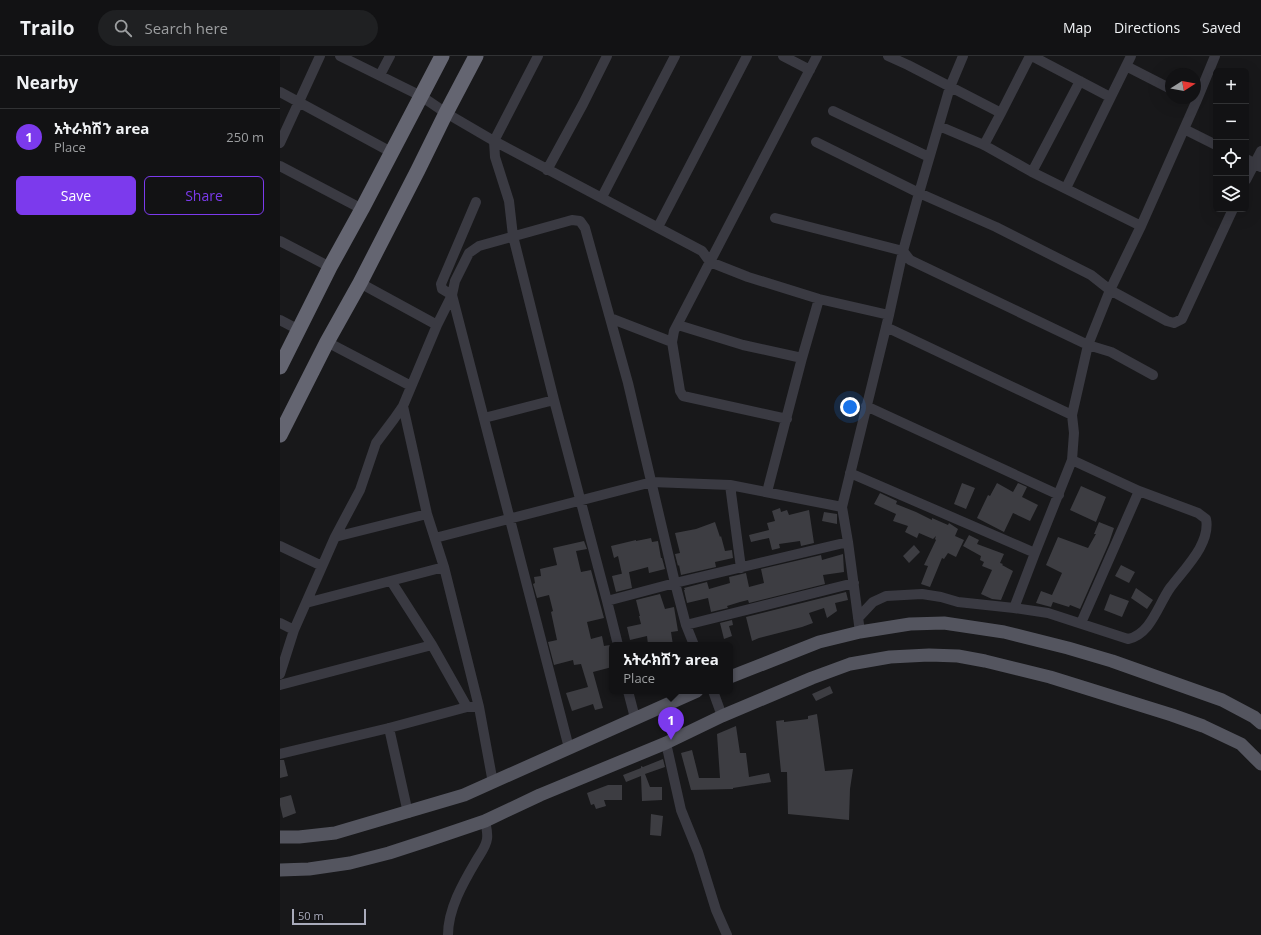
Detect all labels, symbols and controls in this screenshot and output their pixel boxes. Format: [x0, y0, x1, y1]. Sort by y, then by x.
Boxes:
search box [98, 10, 378, 46]
text: Trailo [20, 15, 74, 41]
icon: search [112, 17, 134, 39]
text: Search here [144, 18, 228, 38]
text: Map [1063, 18, 1092, 37]
text: Directions [1114, 18, 1180, 37]
text: Saved [1202, 18, 1241, 37]
north arrow [1165, 68, 1201, 104]
map controls [1213, 68, 1249, 212]
button: + [1213, 68, 1249, 104]
text: Nearby [16, 71, 78, 94]
button: − [1213, 104, 1249, 140]
text: አትራክሽን area [54, 118, 149, 138]
text: 1 [25, 128, 33, 146]
text: 250 m [226, 128, 264, 146]
text: Place [54, 138, 86, 156]
button: locate [1213, 140, 1249, 176]
button: Save [16, 176, 136, 215]
button: Share [144, 176, 264, 215]
button: layers [1213, 176, 1249, 212]
your location [840, 397, 860, 417]
popup [609, 642, 733, 694]
text: አትራክሽን area [623, 649, 719, 669]
text: Place [623, 669, 655, 687]
pin: 1 [658, 707, 684, 740]
scale bar [292, 907, 366, 926]
text: 50 m [298, 908, 324, 923]

